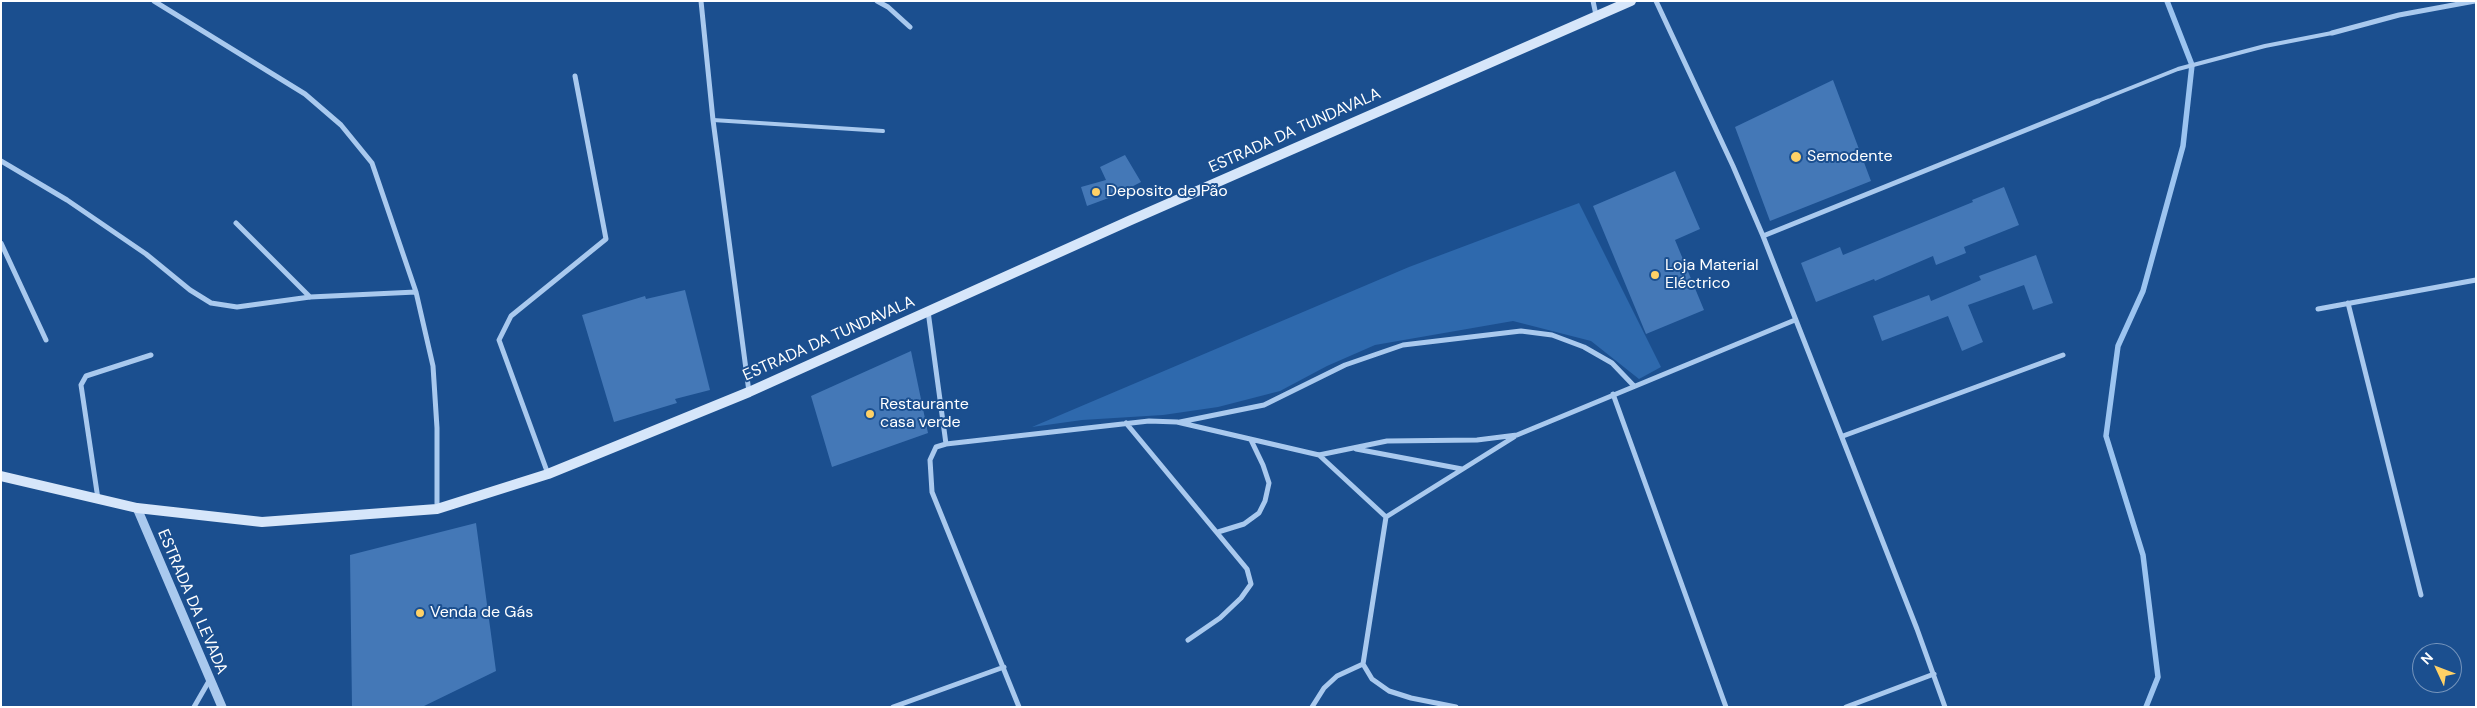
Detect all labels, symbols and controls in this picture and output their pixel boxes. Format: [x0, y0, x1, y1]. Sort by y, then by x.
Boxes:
street label: ESTRADA DA TUNDAVALA [1206, 84, 1384, 178]
place label: Semodente [1807, 147, 1893, 167]
marker: Semodente [1789, 150, 1803, 164]
place label: Deposito de Pão [1106, 182, 1228, 202]
marker: Deposito de Pão [1090, 186, 1102, 198]
place label: Loja Material Eléctrico [1665, 256, 1759, 294]
marker: Loja Material Eléctrico [1649, 269, 1661, 281]
street label: ESTRADA DA TUNDAVALA [740, 292, 918, 386]
place label: Restaurante casa verde [880, 395, 969, 433]
marker: Restaurante casa verde [864, 408, 876, 420]
street label: ESTRADA DA LEVADA [153, 527, 231, 677]
place label: Venda de Gás [430, 603, 533, 623]
marker: Venda de Gás [414, 607, 426, 619]
north arrow [2412, 643, 2462, 693]
text: N [2417, 649, 2437, 668]

